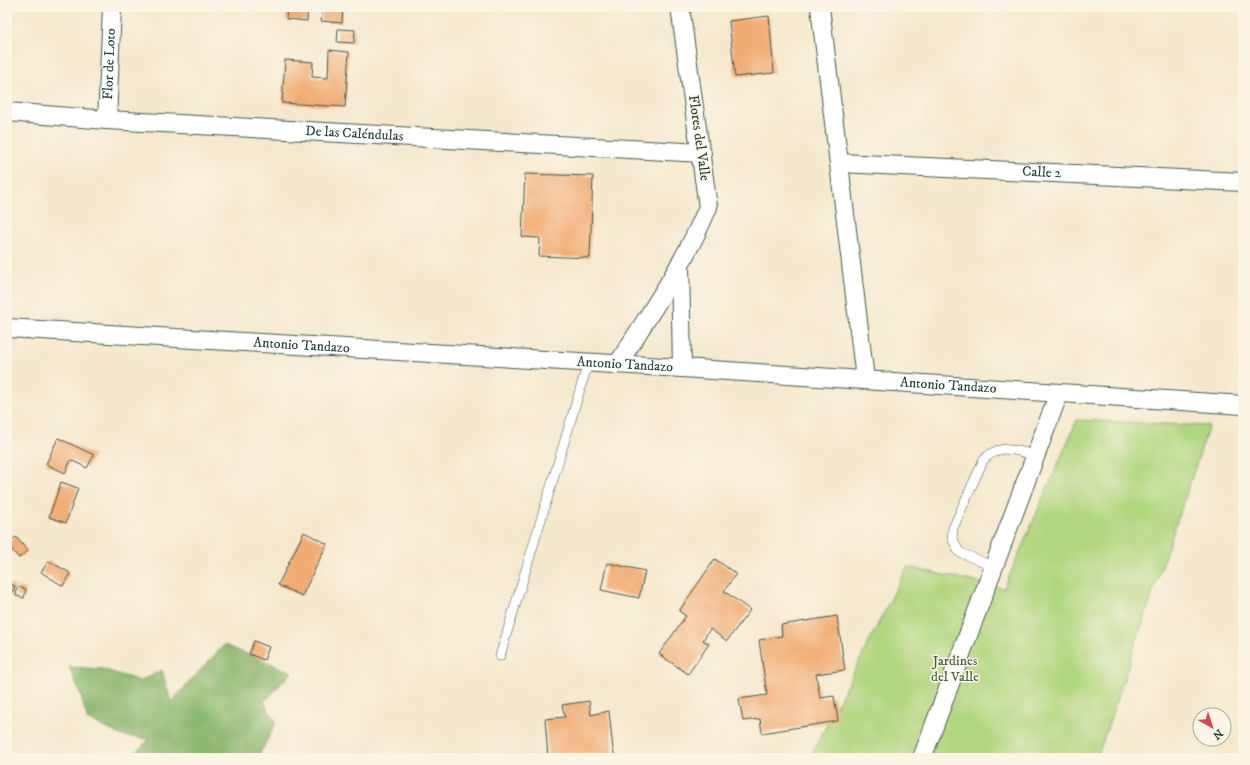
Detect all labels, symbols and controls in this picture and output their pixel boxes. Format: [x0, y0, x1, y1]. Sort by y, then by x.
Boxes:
street label: Flor de Loto [99, 28, 120, 100]
street label: Flores del Valle [684, 94, 714, 182]
street label: De las Caléndulas [305, 122, 404, 145]
street label: Calle 2 [1022, 163, 1062, 182]
street label: Antonio Tandazo [253, 334, 350, 357]
street label: Antonio Tandazo [576, 353, 674, 376]
street label: Antonio Tandazo [899, 373, 997, 398]
park label: Jardines del Valle [931, 652, 979, 686]
north arrow [1192, 707, 1232, 747]
text: N [1210, 726, 1226, 742]

